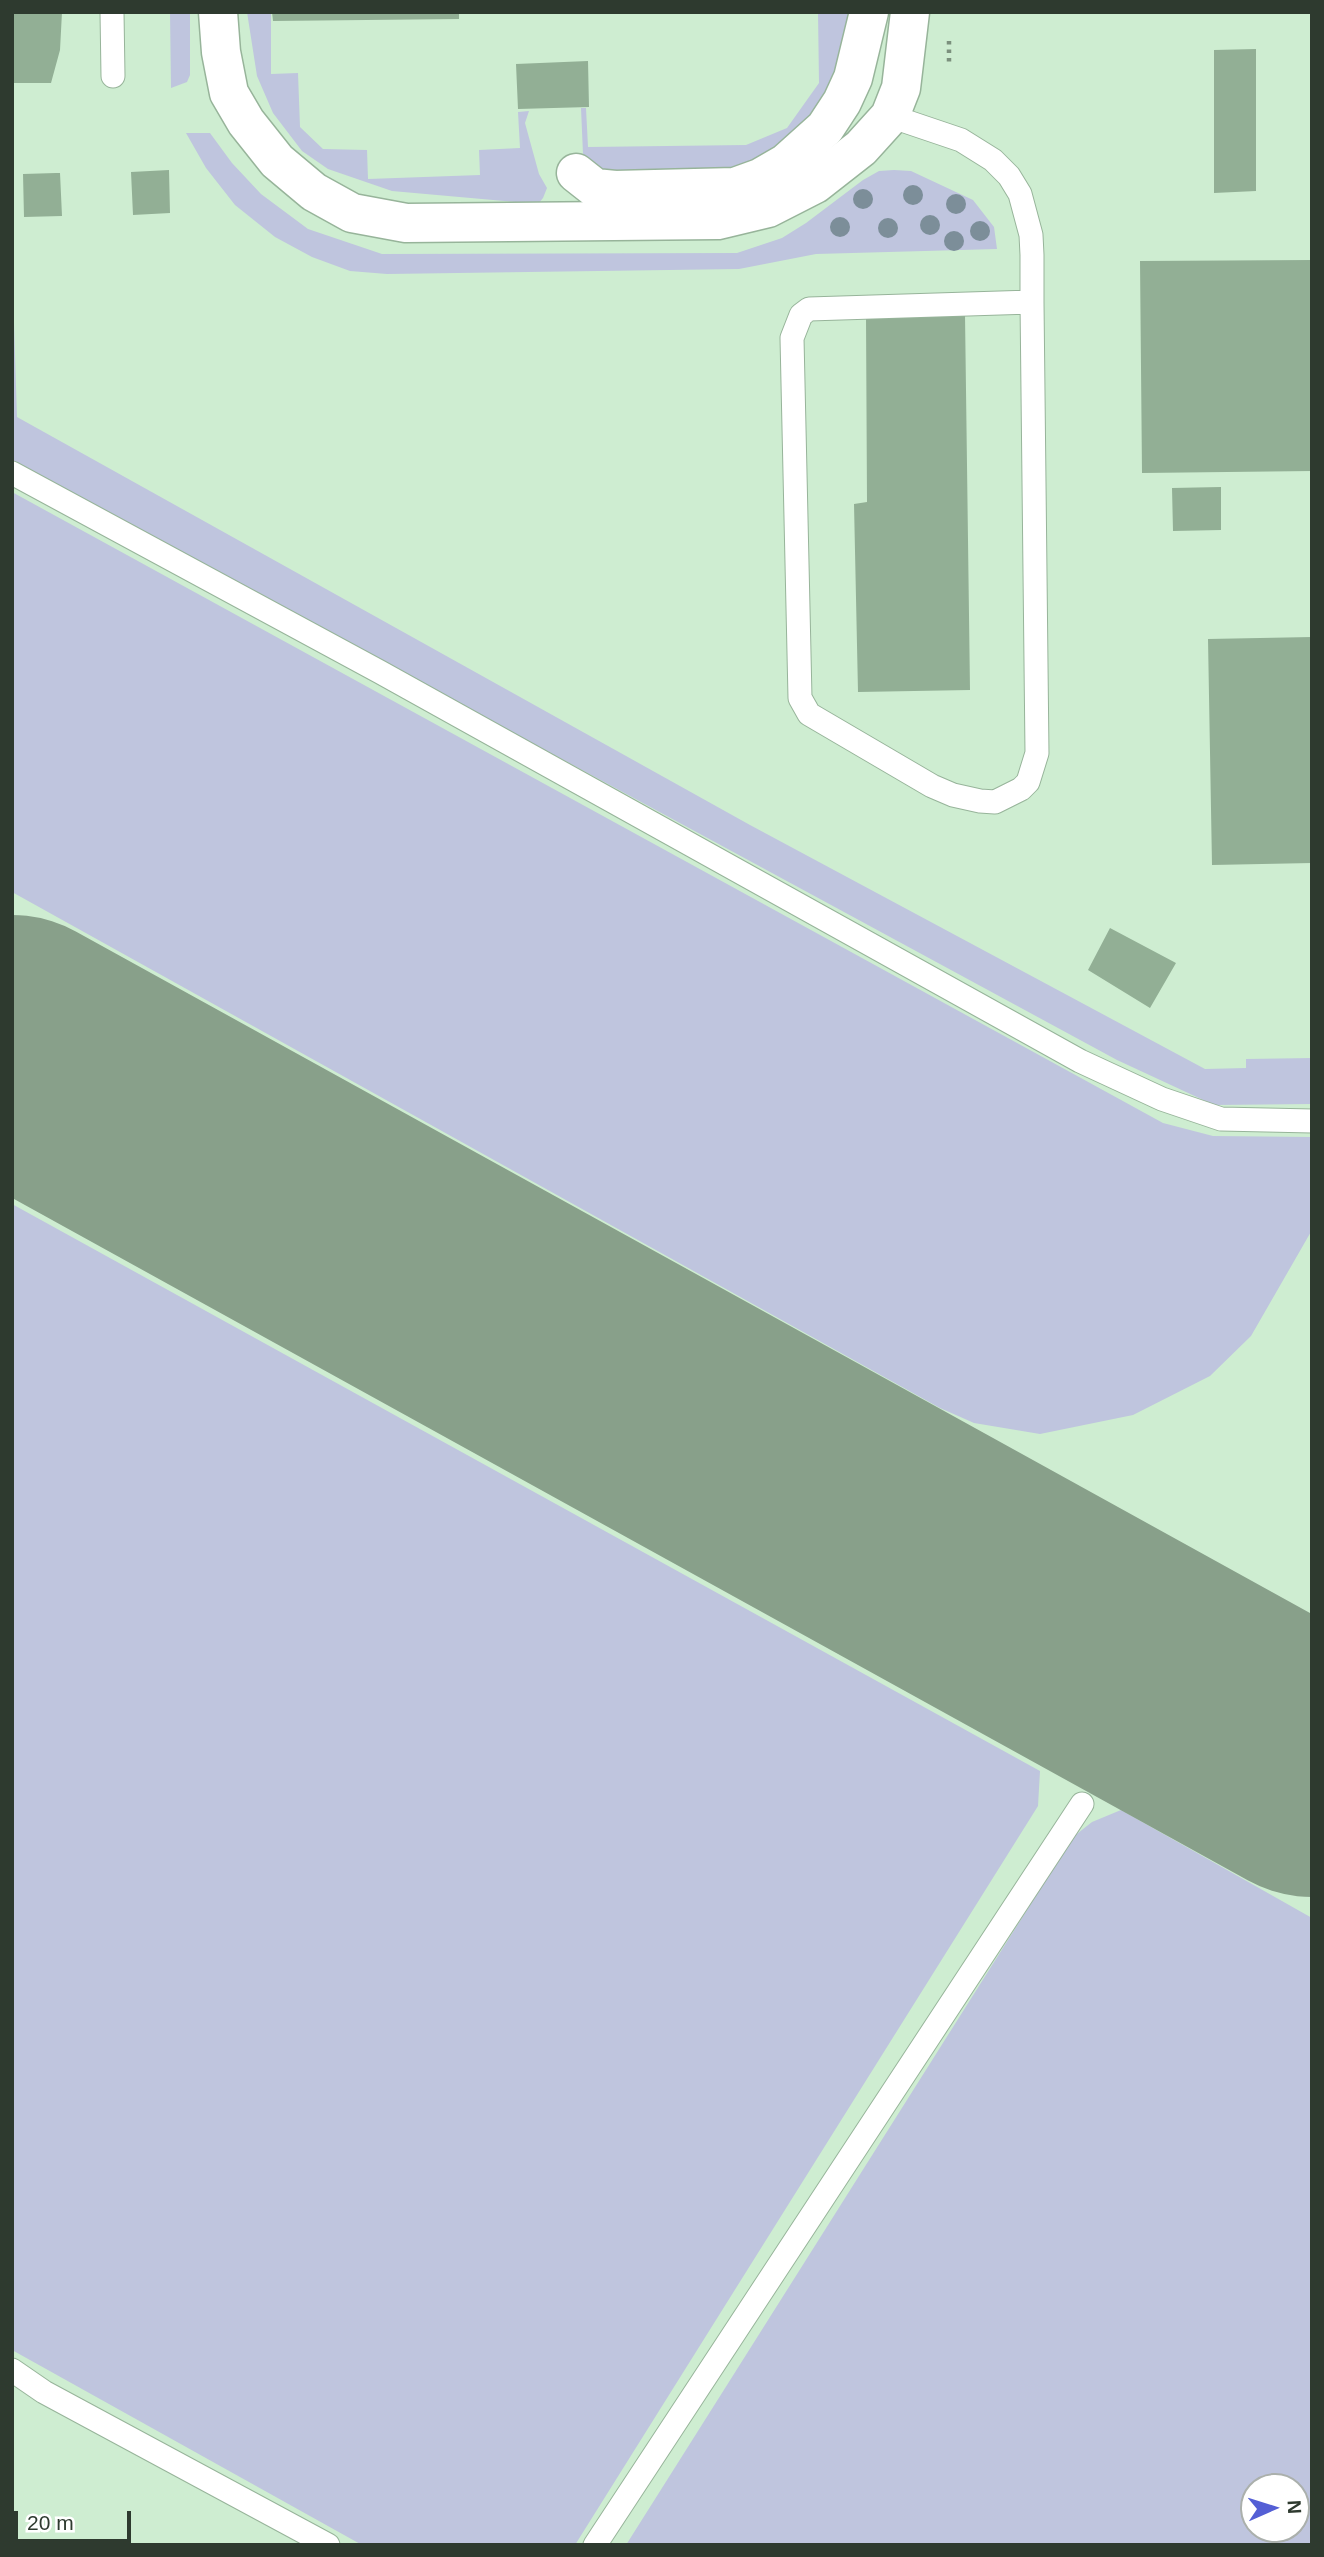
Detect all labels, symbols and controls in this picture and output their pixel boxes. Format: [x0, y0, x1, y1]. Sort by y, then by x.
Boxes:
north arrow [1240, 2473, 1310, 2543]
scale bar [18, 2498, 135, 2542]
text: N [1284, 2500, 1305, 2514]
text: 20 m [27, 2511, 74, 2534]

